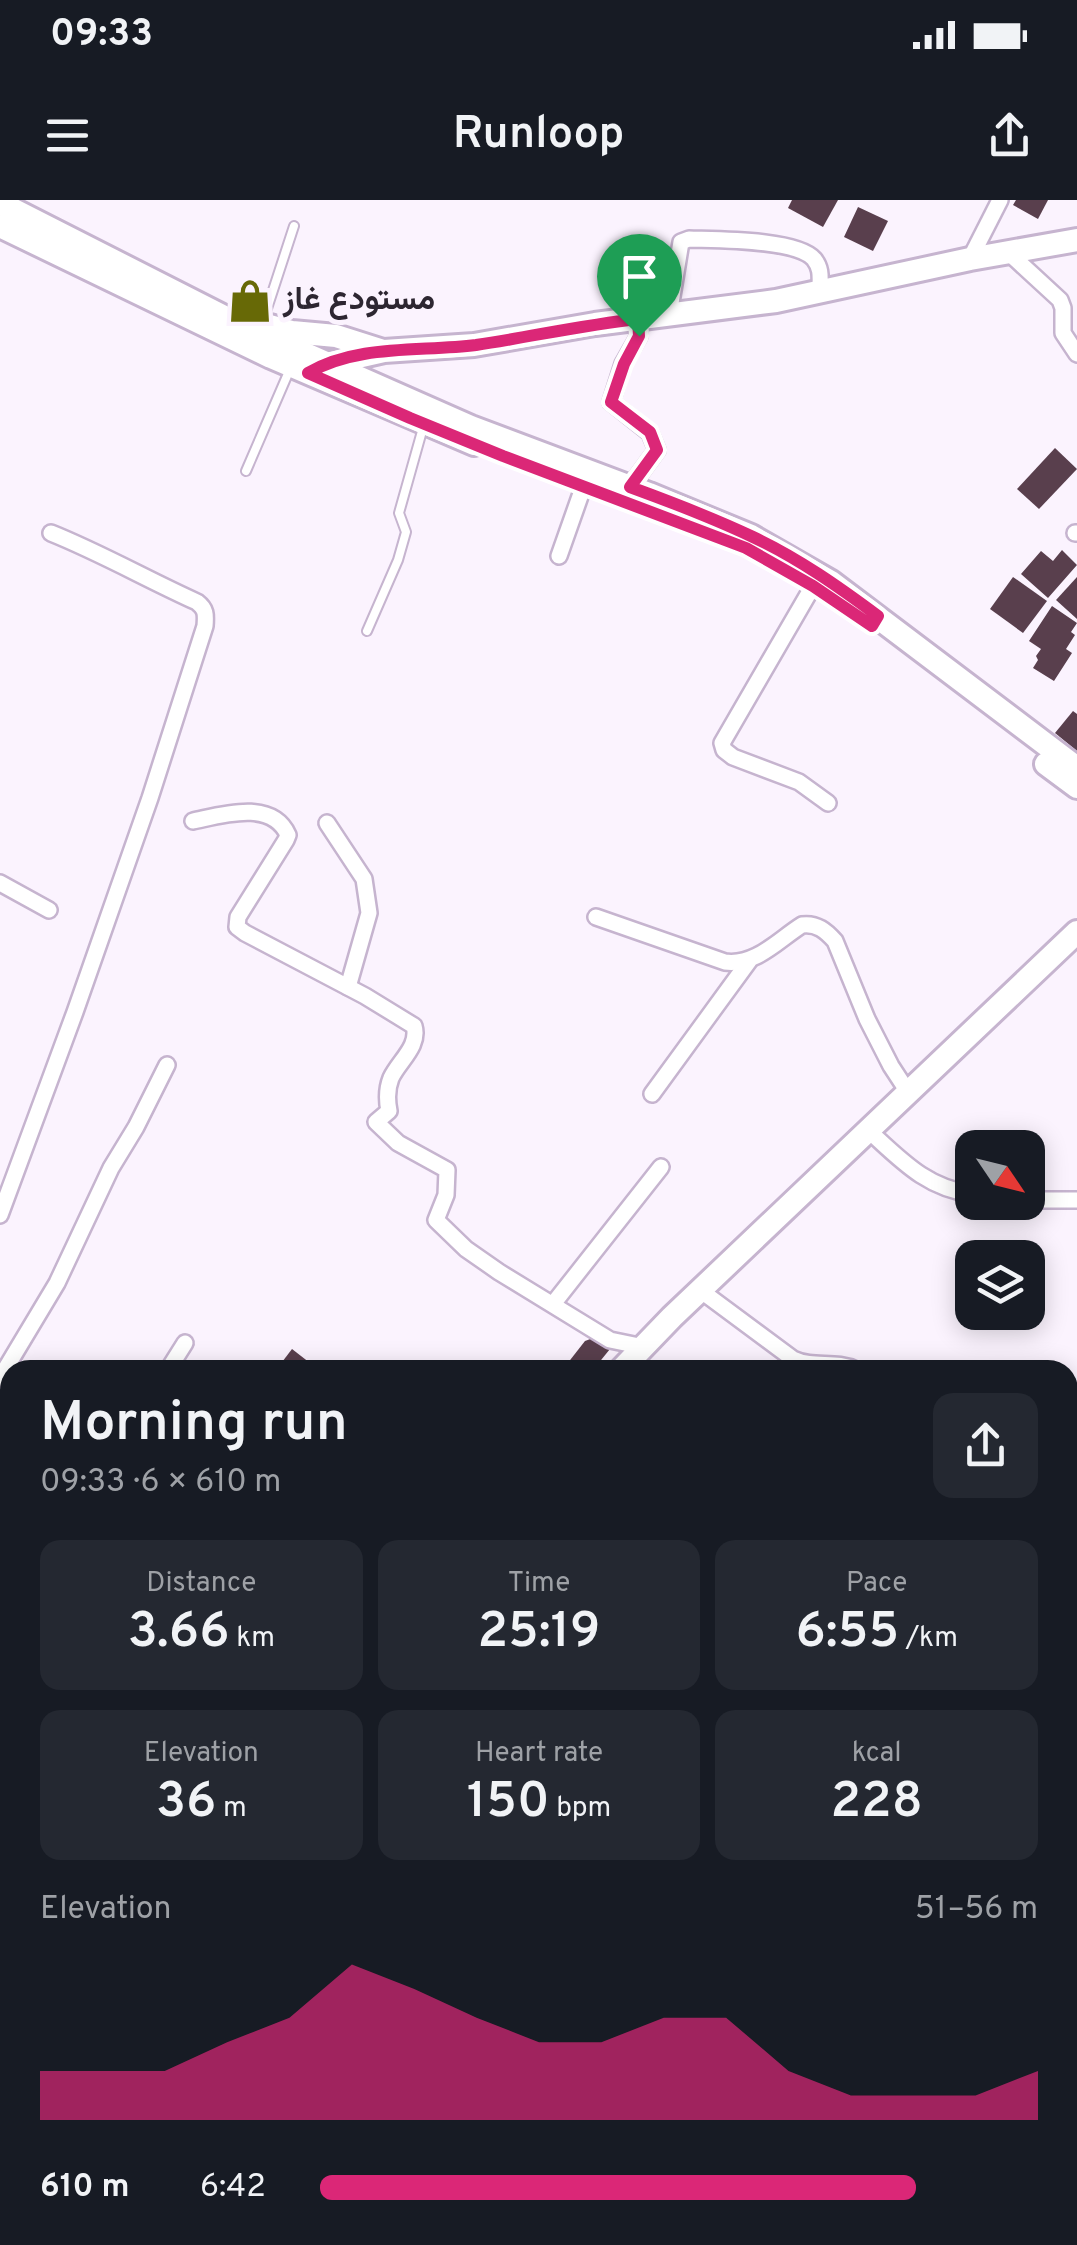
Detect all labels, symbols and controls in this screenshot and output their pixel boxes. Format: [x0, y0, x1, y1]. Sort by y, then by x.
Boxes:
text: 09:33 [50, 11, 153, 60]
text: Runloop [453, 107, 624, 164]
icon: menu [40, 108, 95, 163]
icon: share [982, 108, 1037, 163]
pin [597, 234, 682, 337]
icon: arrive [612, 249, 667, 304]
shop icon: مستودع غاز [226, 277, 274, 325]
place label: مستودع غاز [282, 281, 435, 321]
north arrow [955, 1130, 1045, 1220]
map controls [955, 1130, 1045, 1330]
button: layers [955, 1240, 1045, 1330]
text: Morning run [40, 1390, 348, 1460]
button: share [933, 1393, 1038, 1498]
text: 09:33 · 6 × 610 m [40, 1463, 281, 1503]
text: Distance [146, 1566, 256, 1602]
text: Time [508, 1566, 570, 1602]
text: Pace [846, 1566, 907, 1602]
text: 3.66 [128, 1602, 230, 1665]
text: 25:19 [477, 1602, 601, 1665]
text: 6:55 [795, 1602, 899, 1665]
text: km [230, 1621, 275, 1657]
text: /km [899, 1621, 958, 1657]
text: Elevation [144, 1736, 259, 1772]
text: Heart rate [475, 1736, 603, 1772]
text: kcal [852, 1736, 902, 1772]
text: 36 [156, 1772, 216, 1835]
text: 150 [467, 1772, 550, 1835]
text: 228 [831, 1772, 923, 1835]
text: m [216, 1791, 247, 1827]
text: bpm [550, 1791, 611, 1827]
text: Elevation [40, 1890, 172, 1930]
text: 51–56 m [915, 1890, 1038, 1930]
text: 610 m [40, 2168, 130, 2208]
text: 6:42 [200, 2168, 266, 2208]

